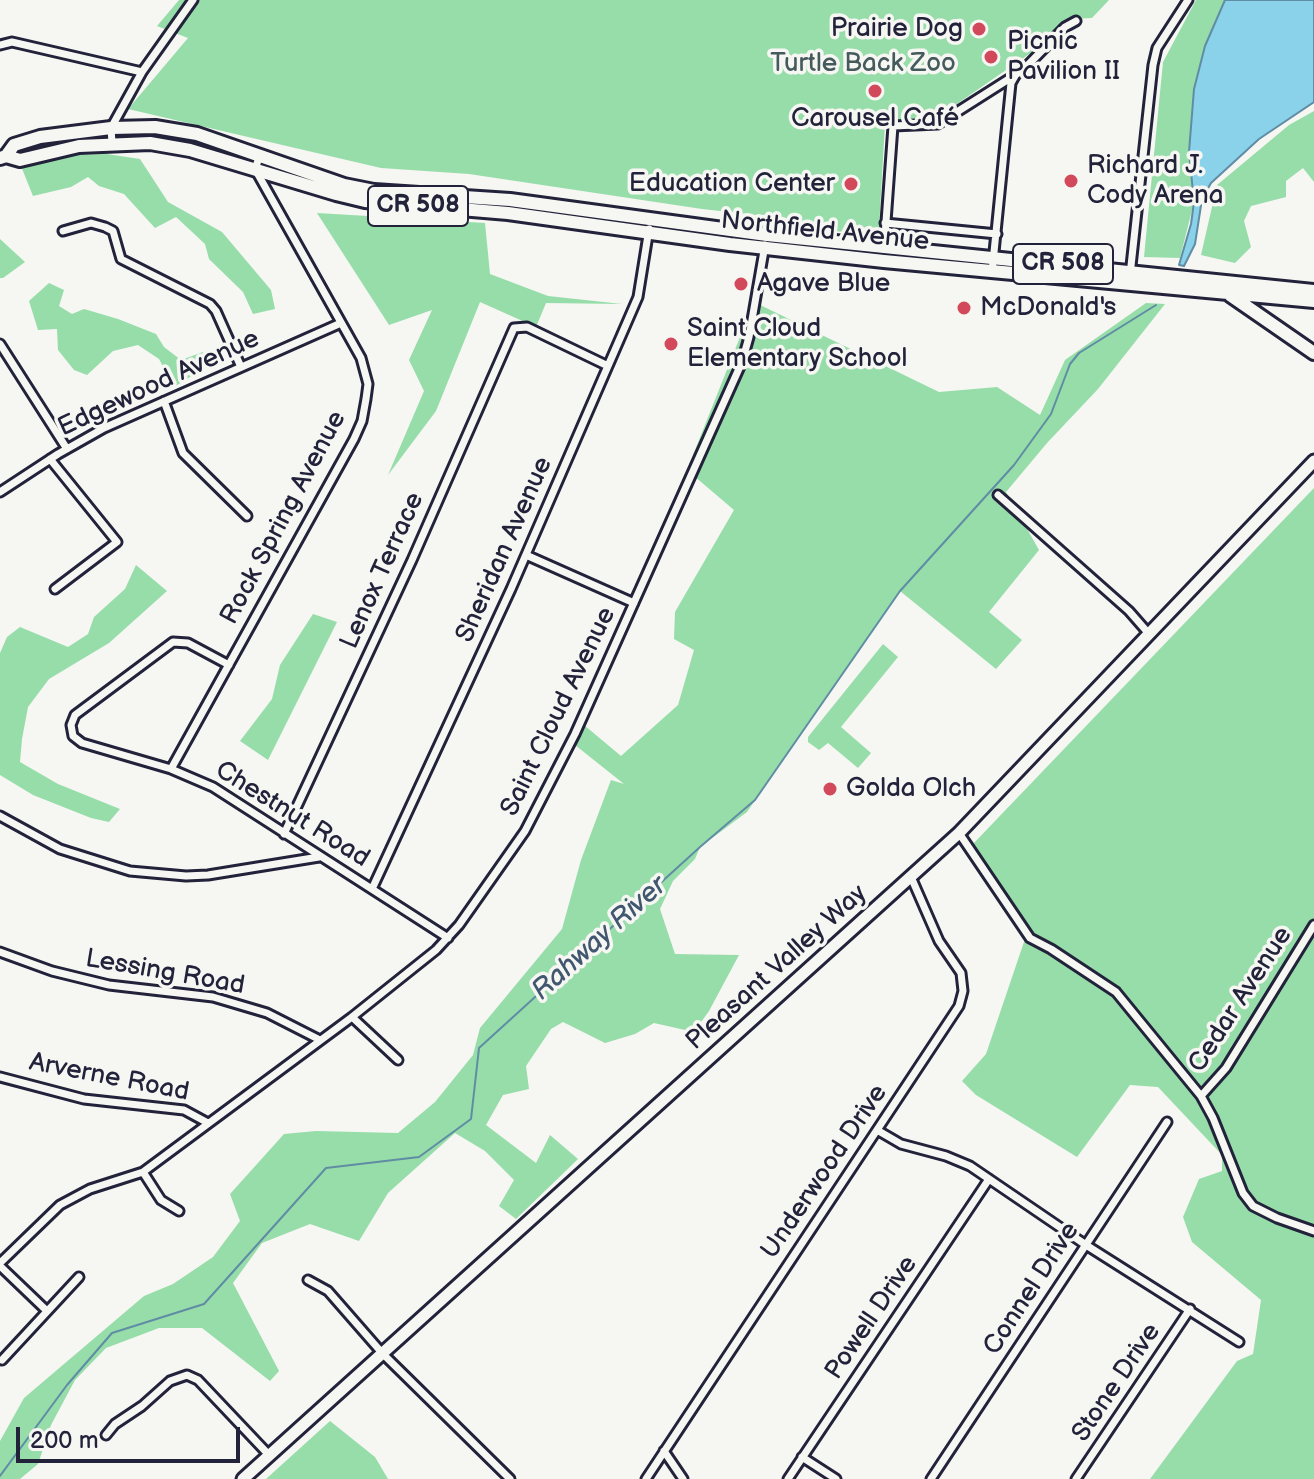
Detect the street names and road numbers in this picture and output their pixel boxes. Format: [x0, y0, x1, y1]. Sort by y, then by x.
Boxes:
road number: CR 508 [368, 186, 468, 226]
street label: Northfield Avenue [719, 206, 931, 258]
road number: CR 508 [1013, 244, 1113, 284]
street label: Edgewood Avenue [53, 324, 265, 444]
street label: Rock Spring Avenue [215, 406, 353, 630]
street label: Sheridan Avenue [450, 453, 560, 647]
street label: Lenox Terrace [335, 488, 431, 654]
street label: Saint Cloud Avenue [495, 602, 623, 822]
street label: Chestnut Road [209, 755, 375, 875]
street label: Pleasant Valley Way [680, 879, 874, 1057]
street label: Cedar Avenue [1182, 921, 1300, 1079]
street label: Lessing Road [83, 944, 247, 1002]
street label: Arverne Road [26, 1047, 192, 1109]
street label: Underwood Drive [755, 1079, 895, 1265]
street label: Connel Drive [978, 1217, 1086, 1361]
street label: Powell Drive [819, 1250, 925, 1386]
street label: Stone Drive [1066, 1318, 1168, 1448]

